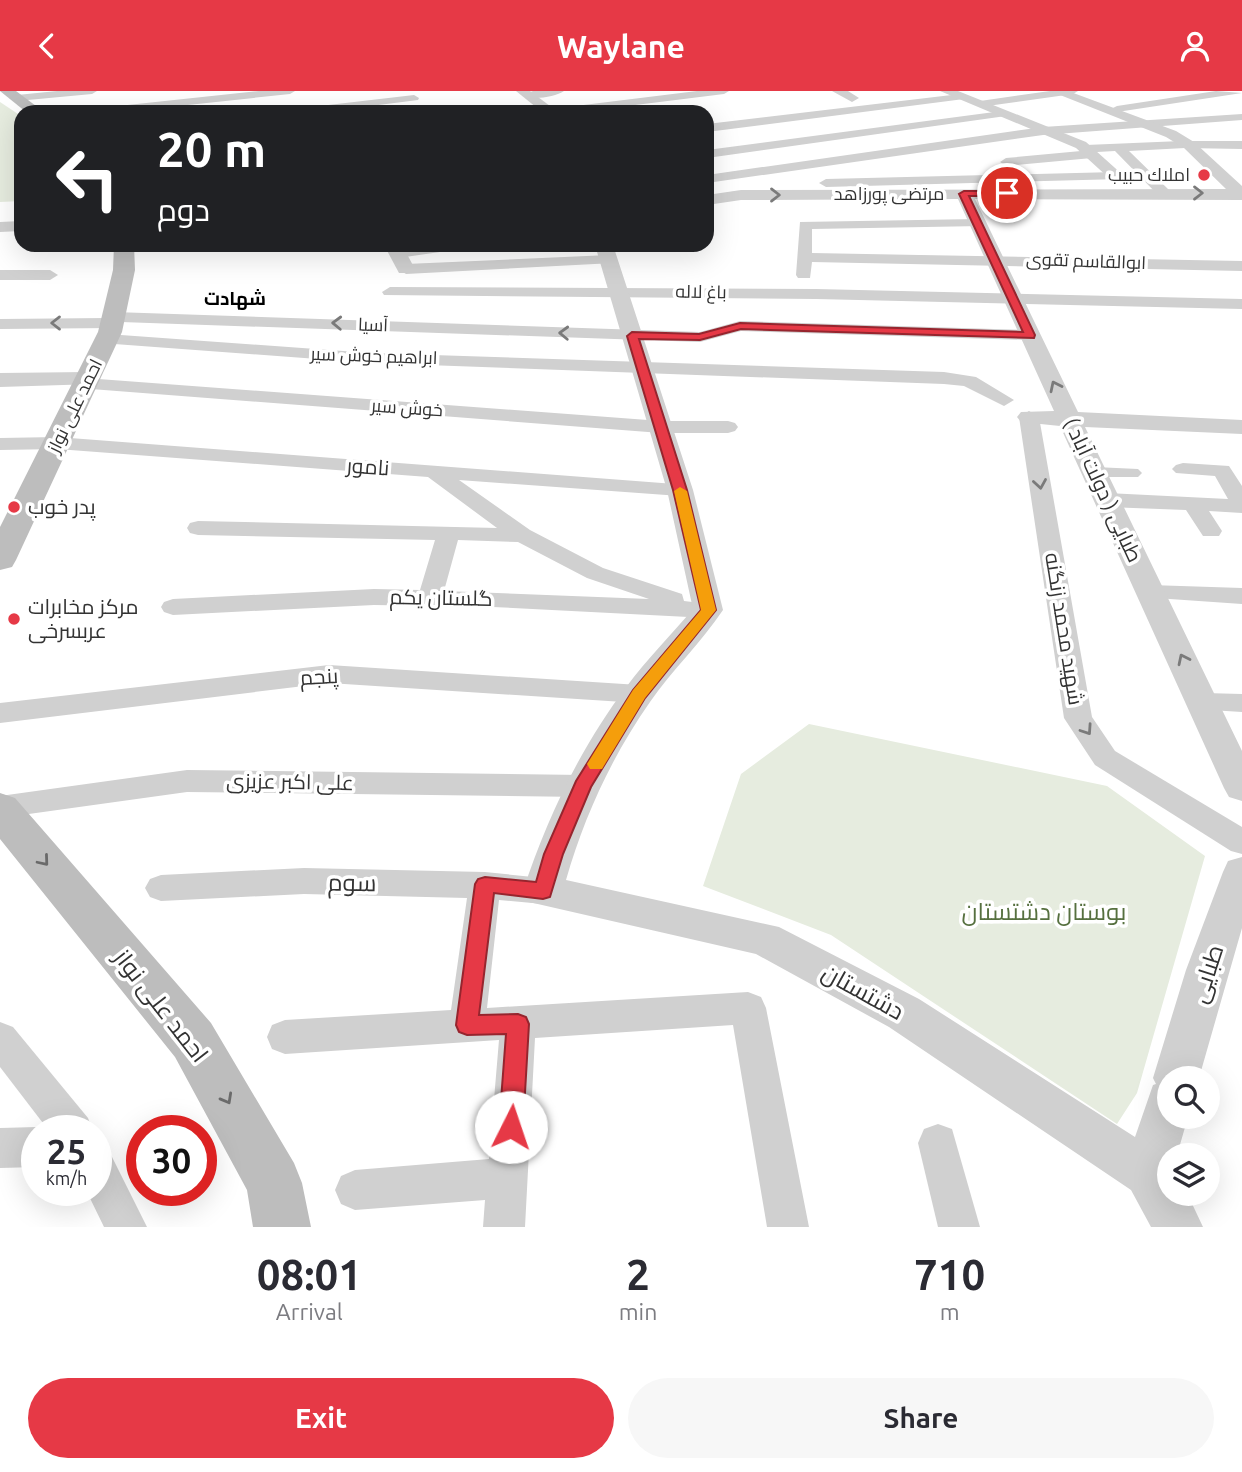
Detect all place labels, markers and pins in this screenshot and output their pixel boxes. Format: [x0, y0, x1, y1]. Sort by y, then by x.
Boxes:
pin [977, 163, 1037, 223]
place label: املاك حبيب [1108, 164, 1190, 184]
marker: املاك حبيب [1196, 167, 1212, 183]
place label: پدر خوب [28, 494, 96, 521]
marker: پدر خوب [6, 499, 22, 515]
place label: مرکز مخابرات عربسرخی [28, 594, 139, 644]
marker: مرکز مخابرات عربسرخی [6, 611, 22, 627]

